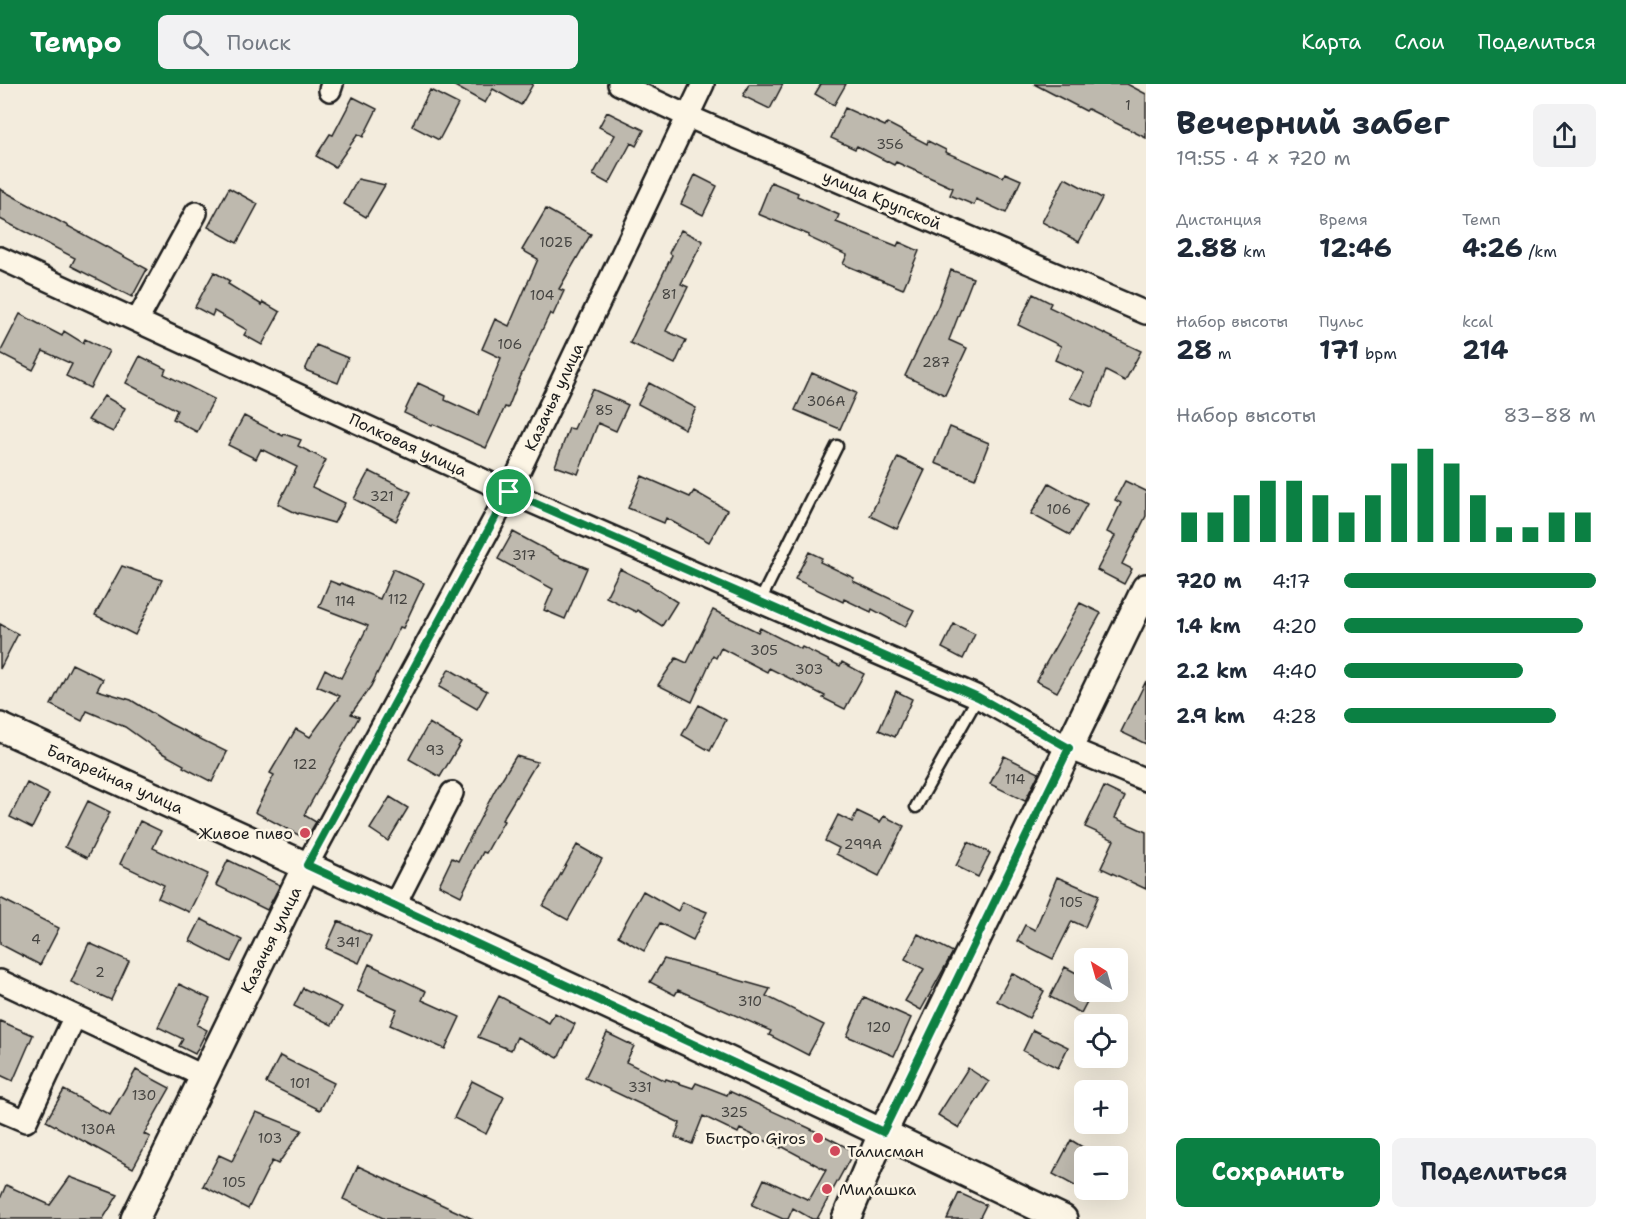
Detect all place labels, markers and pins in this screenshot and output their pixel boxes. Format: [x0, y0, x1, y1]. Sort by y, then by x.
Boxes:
pin [483, 466, 534, 517]
place label: Живое пиво [198, 823, 293, 844]
marker: Живое пиво [298, 826, 312, 840]
place label: Бистро Giros [705, 1128, 806, 1149]
marker: Бистро Giros [811, 1131, 825, 1145]
place label: Талисман [847, 1141, 924, 1162]
marker: Талисман [828, 1144, 842, 1158]
place label: Милашка [839, 1179, 916, 1200]
marker: Милашка [820, 1182, 834, 1196]

